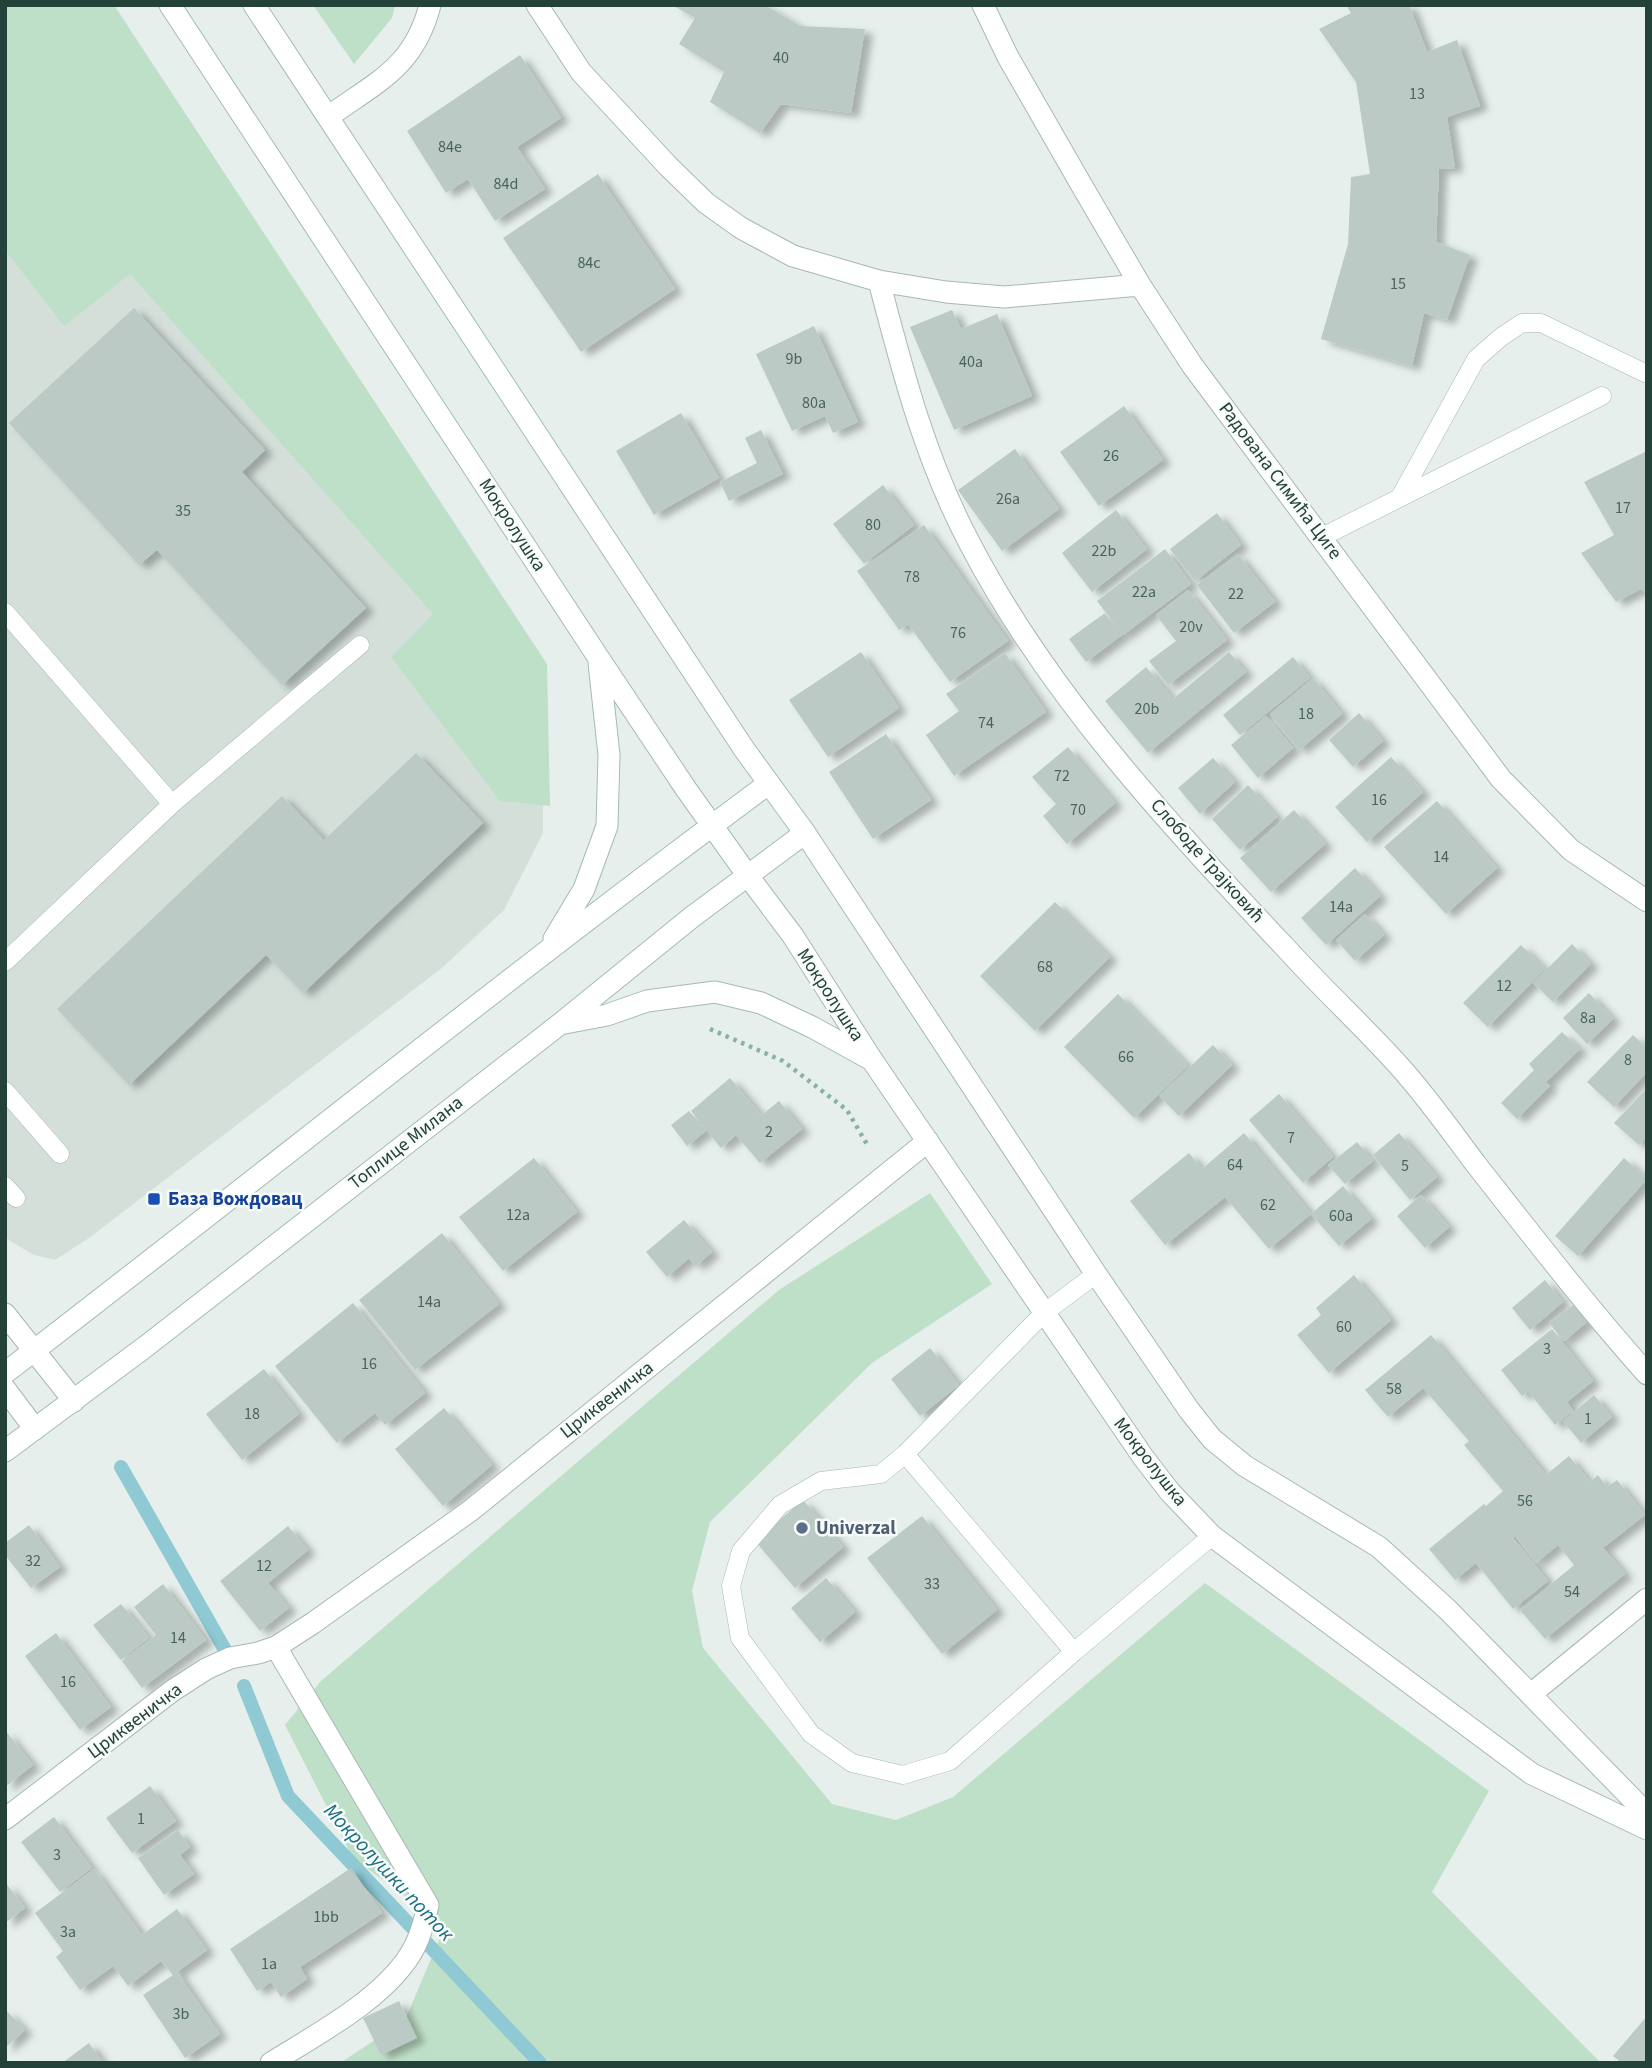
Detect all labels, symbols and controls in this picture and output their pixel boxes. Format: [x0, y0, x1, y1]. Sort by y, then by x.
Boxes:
house number: 40 [773, 47, 789, 69]
house number: 13 [1409, 83, 1425, 105]
house number: 84e [438, 136, 462, 158]
house number: 84d [494, 173, 518, 195]
house number: 84c [577, 252, 601, 274]
house number: 15 [1390, 273, 1406, 295]
house number: 9b [786, 348, 803, 370]
house number: 40a [959, 351, 983, 373]
house number: 80a [802, 392, 826, 414]
street label: Радована Симића Циге [1212, 397, 1348, 565]
house number: 26 [1103, 445, 1119, 467]
street label: Мокролушка [472, 473, 552, 577]
house number: 26a [996, 488, 1020, 510]
house number: 17 [1615, 497, 1631, 519]
house number: 35 [175, 500, 191, 522]
house number: 80 [865, 514, 881, 536]
house number: 22b [1092, 540, 1117, 562]
house number: 78 [904, 566, 920, 588]
house number: 22a [1132, 581, 1156, 603]
house number: 22 [1228, 583, 1244, 605]
house number: 20v [1179, 616, 1203, 638]
house number: 76 [950, 622, 966, 644]
house number: 20b [1135, 698, 1160, 720]
house number: 18 [1298, 703, 1314, 725]
house number: 74 [978, 712, 994, 734]
house number: 72 [1054, 765, 1070, 787]
house number: 16 [1371, 789, 1387, 811]
street label: Слободе Трајковић [1144, 793, 1270, 929]
house number: 70 [1070, 799, 1086, 821]
house number: 14 [1433, 846, 1449, 868]
house number: 14a [1329, 896, 1353, 918]
street label: Мокролушка [790, 943, 870, 1047]
house number: 68 [1037, 956, 1053, 978]
house number: 12 [1496, 975, 1512, 997]
house number: 8a [1580, 1007, 1596, 1029]
house number: 66 [1118, 1046, 1134, 1068]
house number: 8 [1624, 1049, 1632, 1071]
street label: Топлице Милана [343, 1090, 469, 1196]
house number: 2 [765, 1121, 773, 1143]
house number: 7 [1287, 1127, 1295, 1149]
house number: 64 [1227, 1154, 1243, 1176]
house number: 5 [1401, 1155, 1409, 1177]
place label: База Вождовац [168, 1186, 303, 1213]
marker: База Вождовац [146, 1191, 162, 1207]
house number: 62 [1260, 1194, 1276, 1216]
house number: 12a [506, 1204, 530, 1226]
house number: 60a [1329, 1205, 1353, 1227]
house number: 14a [417, 1291, 441, 1313]
house number: 60 [1336, 1316, 1352, 1338]
house number: 3 [1543, 1338, 1551, 1360]
house number: 16 [361, 1353, 377, 1375]
street label: Цриквеничка [554, 1355, 660, 1445]
house number: 58 [1386, 1378, 1402, 1400]
house number: 18 [244, 1403, 260, 1425]
house number: 1 [1584, 1408, 1592, 1430]
street label: Мокролушка [1107, 1412, 1193, 1512]
house number: 56 [1517, 1490, 1533, 1512]
place label: Univerzal [816, 1515, 896, 1542]
marker: Univerzal [794, 1520, 810, 1536]
house number: 32 [25, 1550, 41, 1572]
house number: 12 [256, 1555, 272, 1577]
house number: 33 [924, 1573, 940, 1595]
house number: 54 [1564, 1581, 1580, 1603]
house number: 14 [170, 1627, 186, 1649]
house number: 16 [60, 1671, 76, 1693]
street label: Цриквеничка [82, 1676, 188, 1766]
water label: Мокролушки поток [317, 1796, 462, 1949]
house number: 1 [137, 1808, 145, 1830]
house number: 3 [53, 1844, 61, 1866]
house number: 1bb [313, 1906, 339, 1928]
house number: 3a [60, 1921, 76, 1943]
house number: 1a [261, 1953, 277, 1975]
house number: 3b [173, 2003, 190, 2025]

